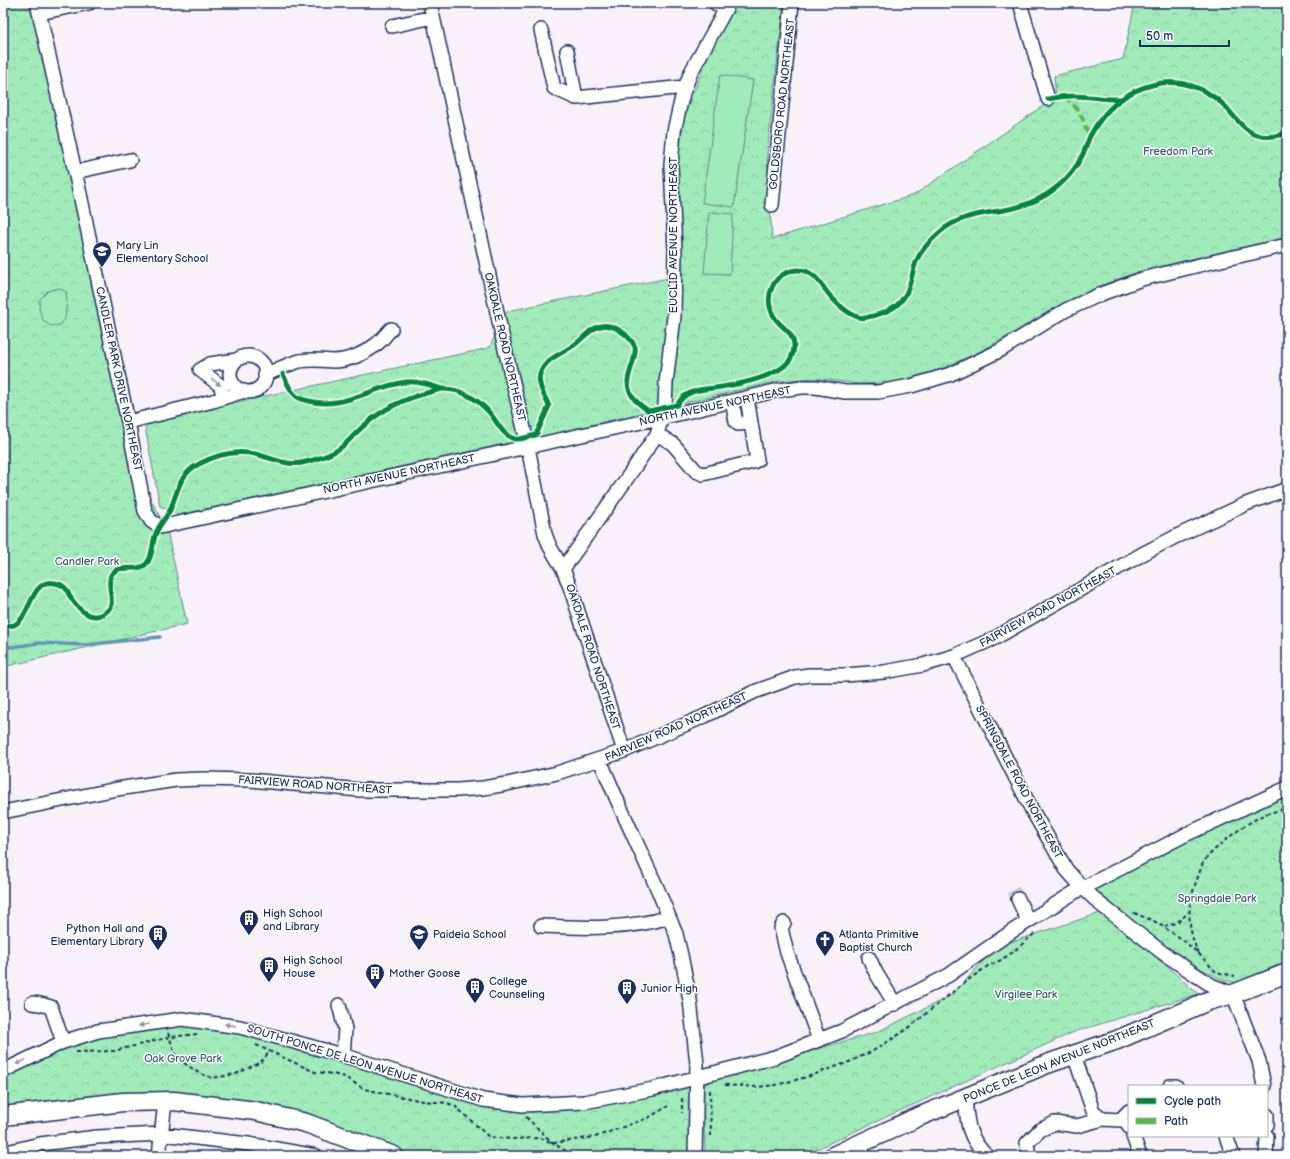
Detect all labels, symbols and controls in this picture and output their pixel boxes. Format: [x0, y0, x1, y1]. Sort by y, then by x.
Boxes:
street label: GOLDSBORO ROAD NORTHEAST [767, 17, 798, 190]
scale bar [1140, 22, 1229, 48]
text: 50 m [1146, 29, 1173, 44]
park label: Freedom Park [1143, 145, 1214, 158]
street label: EUCLID AVENUE NORTHEAST [667, 156, 680, 313]
place label: Mary Lin Elementary School [116, 239, 208, 265]
school or university icon: Mary Lin Elementary School [91, 240, 113, 268]
street label: OAKDALE ROAD NORTHEAST [482, 271, 529, 423]
street label: CANDLER PARK DRIVE NORTHEAST [93, 285, 145, 473]
one-way arrow [210, 377, 221, 386]
street label: NORTH AVENUE NORTHEAST [638, 383, 792, 428]
street label: NORTH AVENUE NORTHEAST [322, 451, 476, 496]
park label: Candler Park [55, 555, 120, 568]
street label: FAIRVIEW ROAD NORTHEAST [977, 564, 1119, 650]
street label: OAKDALE ROAD NORTHEAST [563, 582, 623, 732]
street label: FAIRVIEW ROAD NORTHEAST [603, 690, 749, 764]
street label: SPRINGDALE ROAD NORTHEAST [973, 703, 1065, 861]
street label: FAIRVIEW ROAD NORTHEAST [238, 773, 393, 797]
park label: Springdale Park [1178, 892, 1257, 905]
place label: High School and Library [263, 907, 322, 933]
building icon: High School and Library [238, 908, 260, 936]
place label: Python Hall and Elementary Library [50, 922, 144, 948]
building icon: Python Hall and Elementary Library [147, 923, 169, 951]
school or university icon: Paideia School [408, 923, 430, 951]
place label: Paideia School [433, 928, 506, 941]
place label: Atlanta Primitive Baptist Church [839, 928, 919, 954]
church icon: Atlanta Primitive Baptist Church [814, 929, 836, 957]
place label: High School House [283, 954, 342, 980]
building icon: High School House [258, 955, 280, 983]
building icon: Mother Goose [364, 962, 386, 990]
place label: Mother Goose [389, 967, 461, 980]
place label: College Counseling [489, 975, 545, 1001]
building icon: College Counseling [464, 976, 486, 1004]
building icon: Junior High [616, 977, 638, 1005]
place label: Junior High [641, 982, 698, 995]
park label: Virgilee Park [995, 988, 1058, 1001]
street label: PONCE DE LEON AVENUE NORTHEAST [961, 1016, 1157, 1106]
one-way arrow [138, 1022, 150, 1028]
one-way arrow [224, 1022, 236, 1028]
street label: SOUTH PONCE DE LEON AVENUE NORTHEAST [245, 1022, 485, 1106]
park label: Oak Grove Park [144, 1052, 222, 1065]
one-way arrow [15, 1059, 26, 1065]
legend [1128, 1085, 1268, 1137]
text: Cycle path [1164, 1094, 1221, 1109]
text: Path [1164, 1114, 1189, 1129]

